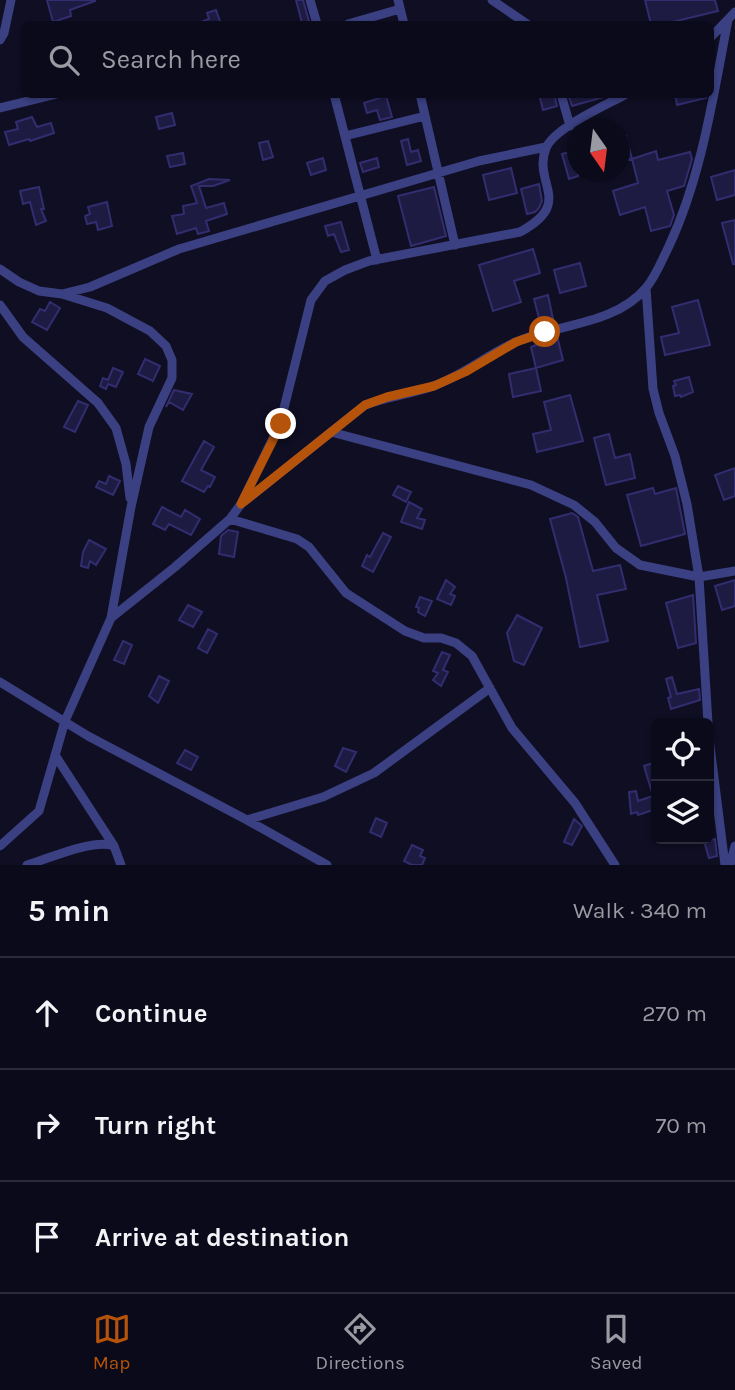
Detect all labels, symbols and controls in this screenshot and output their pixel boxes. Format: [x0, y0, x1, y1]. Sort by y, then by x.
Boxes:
search box [21, 21, 714, 98]
icon: search [45, 41, 83, 79]
text: Search here [101, 44, 241, 75]
north arrow [567, 119, 630, 182]
route start [529, 316, 560, 347]
route end [265, 408, 296, 439]
map controls [651, 718, 714, 844]
button: locate [651, 718, 714, 781]
button: layers [651, 781, 714, 844]
text: 5 min [28, 893, 110, 929]
text: Walk · 340 m [573, 897, 707, 924]
icon: ahead [28, 994, 66, 1032]
text: Continue [95, 998, 207, 1029]
text: 270 m [642, 1000, 707, 1027]
icon: right [28, 1106, 66, 1144]
text: Turn right [95, 1110, 216, 1141]
text: 70 m [656, 1112, 707, 1139]
icon: arrive [28, 1218, 66, 1256]
text: Arrive at destination [95, 1222, 349, 1253]
tab: Map [93, 1310, 131, 1374]
tab: Directions [316, 1310, 405, 1374]
tab: Saved [590, 1310, 642, 1374]

